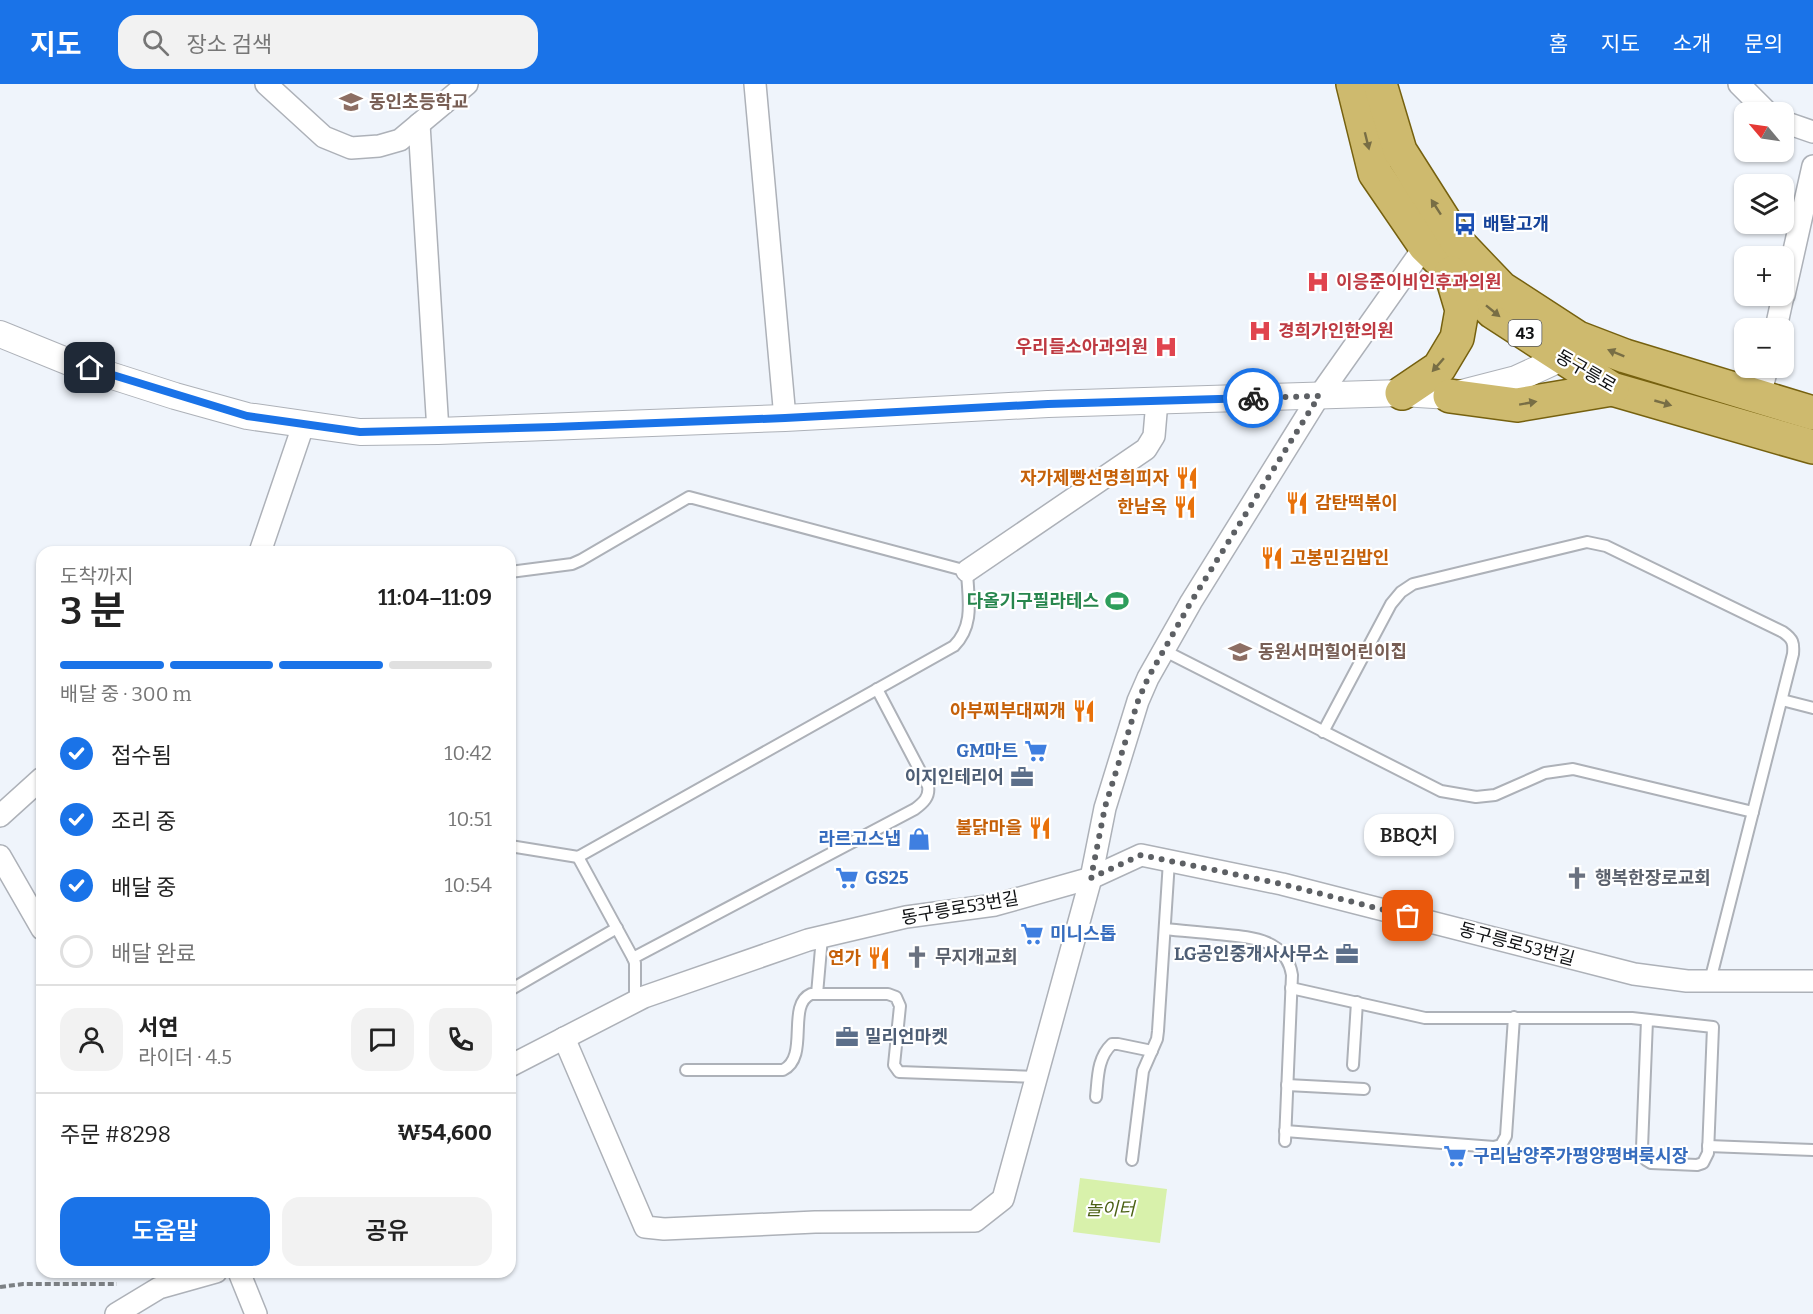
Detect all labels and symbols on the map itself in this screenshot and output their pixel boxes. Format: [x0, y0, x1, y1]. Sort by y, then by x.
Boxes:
school or university icon: 동인초등학교 [338, 89, 364, 115]
place label: 동인초등학교 [369, 91, 468, 113]
north arrow [1734, 102, 1794, 162]
one-way arrow [1362, 132, 1372, 150]
one-way arrow [1431, 199, 1442, 215]
bus stop icon: 배탈고개 [1452, 211, 1478, 237]
place label: 배탈고개 [1483, 213, 1549, 235]
hospital icon: 이응준이비인후과의원 [1305, 269, 1331, 295]
place label: 이응준이비인후과의원 [1336, 271, 1502, 293]
one-way arrow [1486, 304, 1501, 316]
hospital icon: 경희가인한의원 [1247, 318, 1273, 344]
place label: 경희가인한의원 [1278, 320, 1394, 342]
road number: 43 [1508, 320, 1541, 346]
hospital icon: 우리들소아과의원 [1153, 334, 1179, 360]
place label: 우리들소아과의원 [1016, 336, 1148, 358]
pin [64, 342, 115, 393]
street label: 동구릉로 [1552, 345, 1620, 397]
one-way arrow [1607, 348, 1625, 358]
one-way arrow [1432, 357, 1445, 373]
courier [1223, 368, 1283, 428]
one-way arrow [1519, 398, 1538, 407]
one-way arrow [1654, 399, 1672, 408]
restaurant icon: 자가제빵선명희피자 [1174, 465, 1200, 491]
place label: 자가제빵선명희피자 [1020, 467, 1169, 489]
restaurant icon: 감탄떡볶이 [1284, 490, 1310, 516]
place label: 감탄떡볶이 [1315, 492, 1398, 514]
restaurant icon: 한남옥 [1172, 494, 1198, 520]
place label: 한남옥 [1117, 496, 1167, 518]
restaurant icon: 고봉민김밥인 [1259, 545, 1285, 571]
place label: 고봉민김밥인 [1290, 547, 1389, 569]
sports icon: 다올기구필라테스 [1104, 588, 1130, 614]
place label: 다올기구필라테스 [967, 590, 1099, 612]
school or university icon: 동원서머힐어린이집 [1227, 639, 1253, 665]
place label: 동원서머힐어린이집 [1258, 641, 1407, 663]
restaurant icon: 아부찌부대찌개 [1071, 698, 1097, 724]
place label: 아부찌부대찌개 [950, 700, 1066, 722]
supermarket icon: GM마트 [1023, 738, 1049, 764]
place label: GM마트 [956, 740, 1018, 762]
office icon: 이지인테리어 [1009, 764, 1035, 790]
place label: 이지인테리어 [905, 766, 1004, 788]
callout: BBQ치 [1363, 814, 1453, 856]
restaurant icon: 불닭마을 [1027, 815, 1053, 841]
place label: 불닭마을 [956, 817, 1022, 839]
shop icon: 라르고스냅 [906, 826, 932, 852]
place label: 라르고스냅 [818, 828, 901, 850]
supermarket icon: GS25 [834, 865, 860, 891]
church icon: 행복한장로교회 [1564, 865, 1590, 891]
place label: GS25 [865, 867, 909, 889]
place label: 행복한장로교회 [1595, 867, 1711, 889]
street label: 동구릉로53번길 [900, 887, 1020, 929]
pin [1382, 890, 1433, 941]
street label: 동구릉로53번길 [1457, 918, 1577, 970]
supermarket icon: 미니스톱 [1019, 921, 1045, 947]
place label: 미니스톱 [1050, 923, 1116, 945]
office icon: LG공인중개사사무소 [1334, 941, 1360, 967]
place label: LG공인중개사사무소 [1174, 943, 1329, 965]
church icon: 무지개교회 [904, 944, 930, 970]
restaurant icon: 연가 [866, 945, 892, 971]
place label: 무지개교회 [935, 946, 1018, 968]
place label: 연가 [828, 947, 861, 969]
office icon: 밀리언마켓 [834, 1024, 860, 1050]
place label: 밀리언마켓 [865, 1026, 948, 1048]
supermarket icon: 구리남양주가평양평벼룩시장 [1442, 1143, 1468, 1169]
place label: 구리남양주가평양평벼룩시장 [1473, 1145, 1689, 1167]
park label: 놀이터 [1085, 1198, 1137, 1220]

